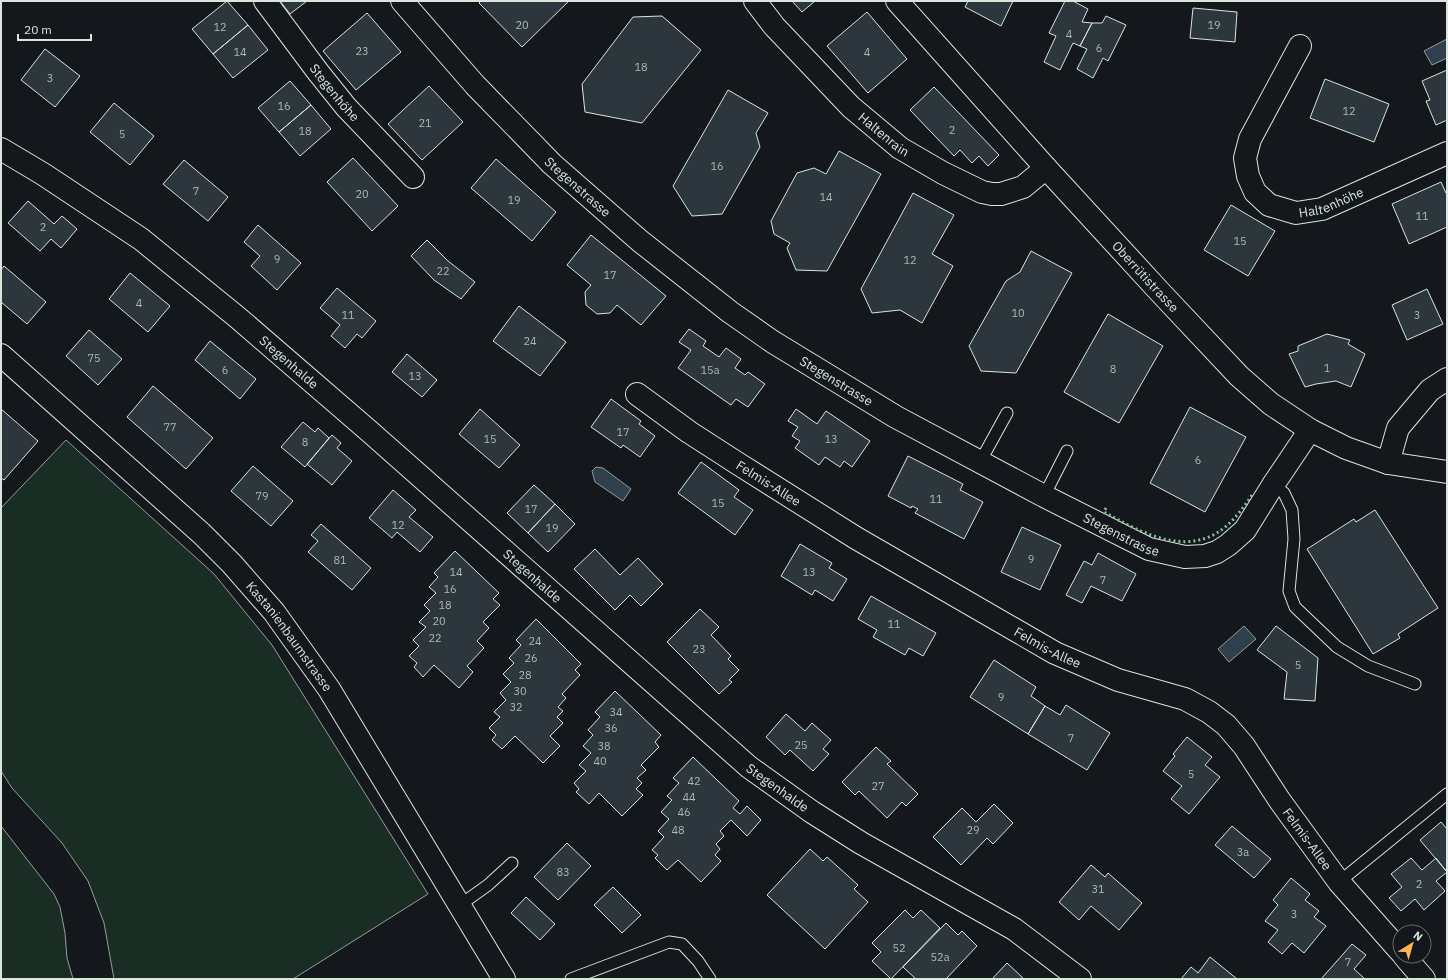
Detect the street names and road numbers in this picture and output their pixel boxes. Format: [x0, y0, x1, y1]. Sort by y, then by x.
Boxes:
street label: Stegenhöhe [306, 60, 364, 125]
street label: Haltenrain [855, 108, 912, 160]
street label: Stegenstrasse [541, 153, 615, 220]
street label: Haltenhöhe [1298, 183, 1366, 221]
street label: Oberrütistrasse [1109, 237, 1183, 315]
street label: Stegenhalde [256, 332, 322, 392]
street label: Stegenstrasse [797, 352, 876, 410]
street label: Felmis-Allee [733, 456, 804, 510]
street label: Stegenstrasse [1080, 509, 1161, 560]
street label: Stegenhalde [500, 545, 566, 606]
street label: Kastanienbaumstrasse [243, 578, 336, 695]
street label: Felmis-Allee [1011, 623, 1084, 672]
street label: Stegenhalde [743, 759, 812, 816]
street label: Felmis-Allee [1279, 804, 1336, 873]

